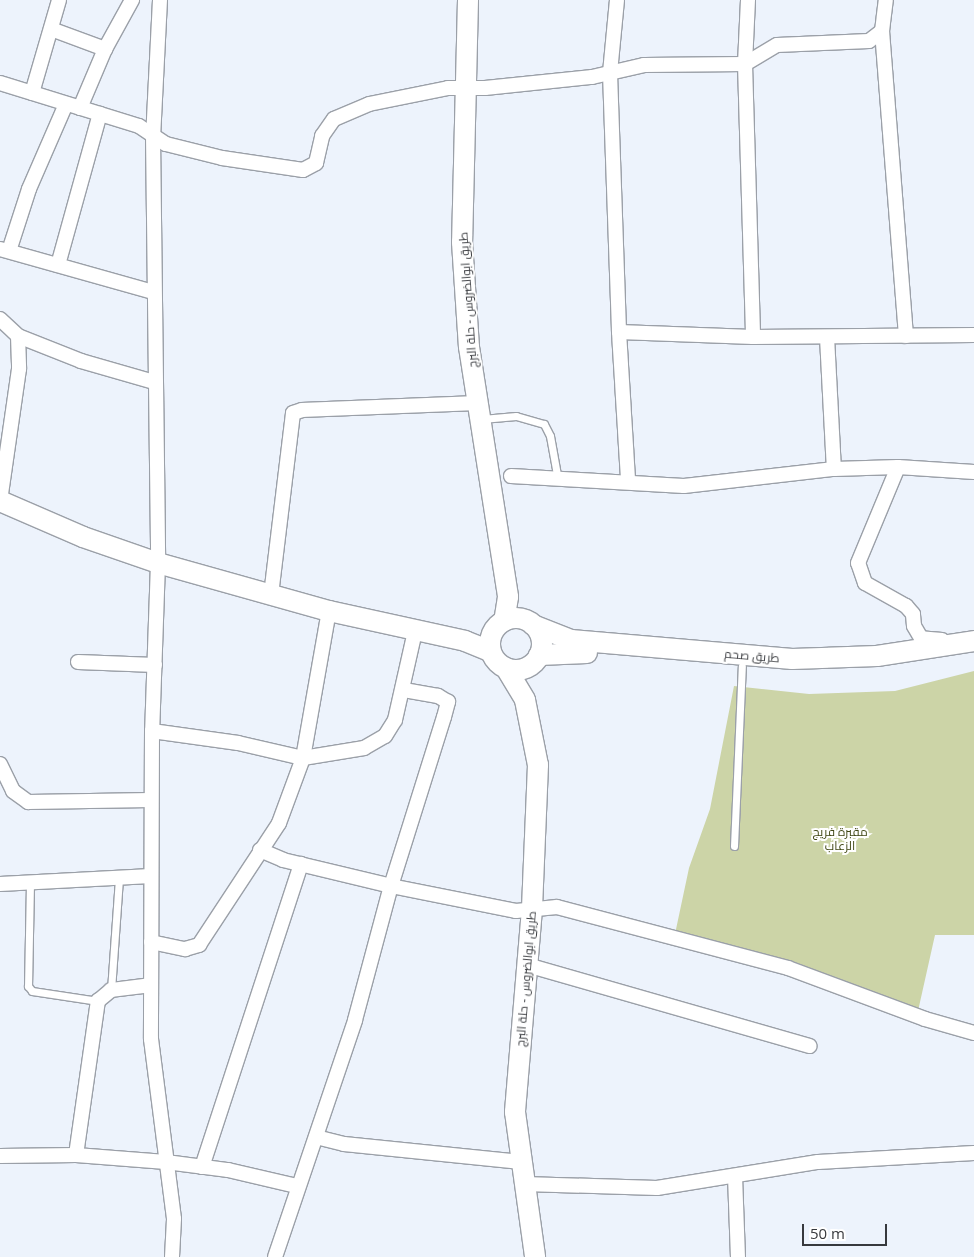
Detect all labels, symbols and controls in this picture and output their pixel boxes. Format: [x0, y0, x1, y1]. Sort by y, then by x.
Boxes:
street label: طريق ابوالضروس - حلة البرج [456, 232, 480, 368]
street label: طريق صحم [724, 646, 780, 666]
park label: مقبرة فريج الزعاب [812, 825, 868, 853]
street label: طريق ابوالضروس - حلة البرج [513, 911, 539, 1047]
scale bar [804, 1214, 889, 1246]
text: 50 m [810, 1223, 845, 1243]

